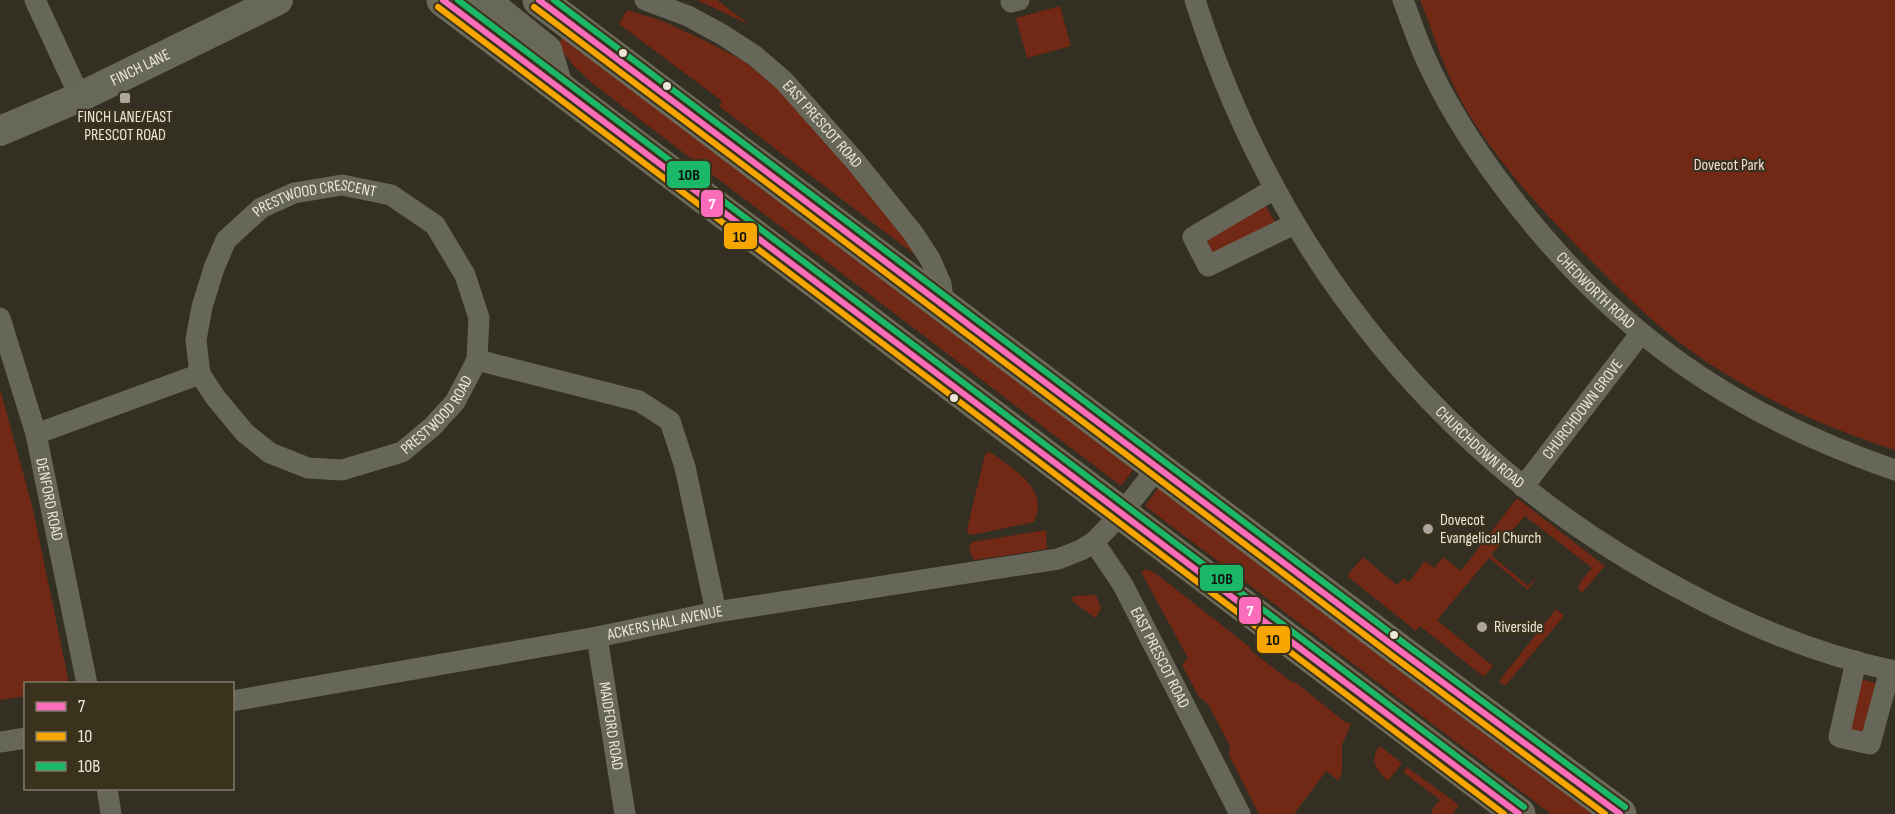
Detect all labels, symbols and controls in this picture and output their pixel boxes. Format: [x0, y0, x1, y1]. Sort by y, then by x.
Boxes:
street label: FINCH LANE [107, 45, 173, 90]
unlabelled marker [617, 47, 629, 59]
street label: EAST PRESCOT ROAD [778, 76, 866, 172]
unlabelled marker [661, 80, 673, 92]
marker: FINCH LANE/EAST PRESCOT ROAD [118, 91, 132, 105]
place label: FINCH LANE/EAST PRESCOT ROAD [77, 108, 173, 145]
park label: Dovecot Park [1694, 156, 1764, 175]
line badge: 10B [666, 160, 711, 189]
text: 10B [678, 166, 700, 185]
street label: PRESTWOOD CRESCENT [248, 175, 378, 221]
line badge: 7 [700, 189, 724, 218]
text: 7 [709, 195, 716, 214]
line badge: 10 [723, 222, 758, 250]
text: 10 [733, 228, 747, 247]
street label: CHEDWORTH ROAD [1552, 248, 1639, 333]
street label: CHURCHDOWN GROVE [1538, 356, 1627, 463]
street label: PRESTWOOD ROAD [397, 372, 477, 458]
unlabelled marker [948, 392, 960, 404]
street label: CHURCHDOWN ROAD [1431, 402, 1528, 493]
street label: DENFORD ROAD [32, 456, 67, 543]
place label: Dovecot Evangelical Church [1440, 511, 1541, 548]
marker: Dovecot Evangelical Church [1421, 522, 1435, 536]
line badge: 10B [1199, 564, 1244, 592]
text: 10B [1211, 570, 1233, 589]
line badge: 7 [1238, 596, 1262, 625]
street label: ACKERS HALL AVENUE [605, 602, 724, 644]
text: 7 [1247, 602, 1254, 621]
street label: EAST PRESCOT ROAD [1126, 604, 1194, 711]
place label: Riverside [1494, 618, 1543, 637]
marker: Riverside [1475, 620, 1489, 634]
line badge: 10 [1256, 625, 1291, 654]
unlabelled marker [1388, 629, 1400, 641]
text: 10 [1266, 631, 1280, 650]
street label: MAIDFORD ROAD [595, 680, 627, 772]
legend [24, 682, 234, 790]
text: 7 [78, 696, 86, 717]
text: 10 [78, 726, 92, 747]
text: 10B [78, 756, 100, 777]

